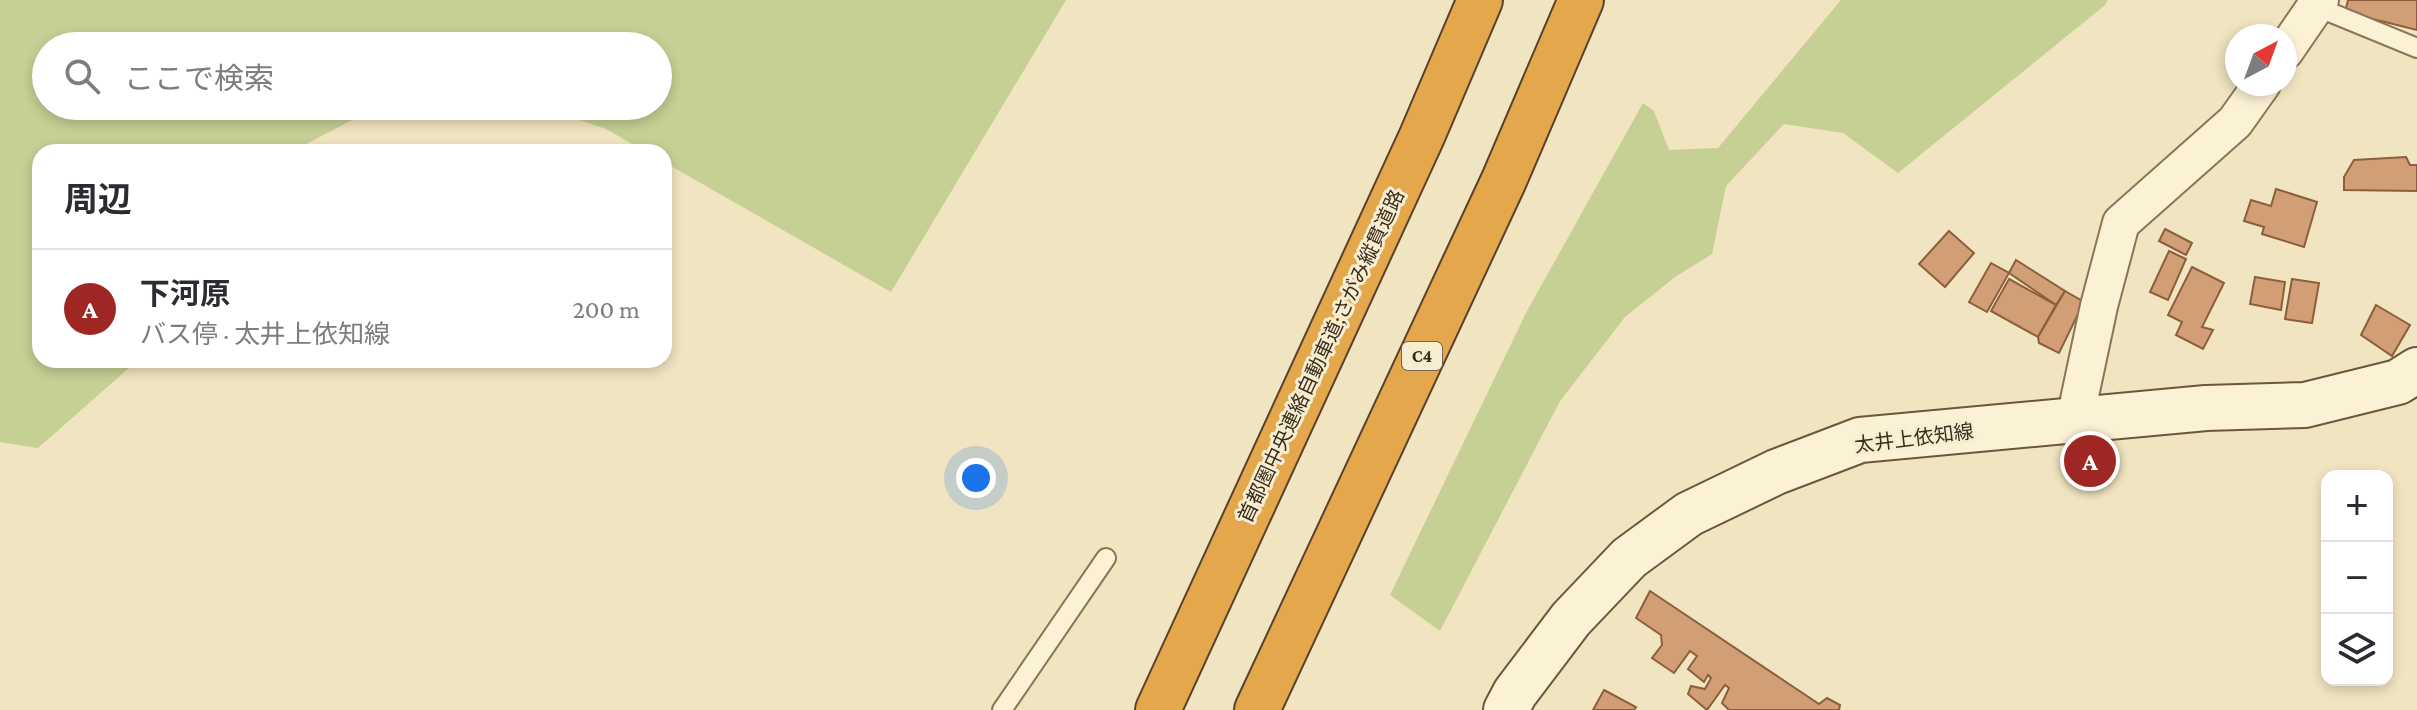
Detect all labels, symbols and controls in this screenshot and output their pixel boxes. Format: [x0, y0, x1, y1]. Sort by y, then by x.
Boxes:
north arrow [2225, 24, 2297, 96]
search box [32, 32, 672, 120]
icon: search [60, 54, 104, 98]
text: ここで検索 [124, 62, 274, 95]
text: 周辺 [64, 181, 132, 218]
street label: 首都圏中央連絡自動車道;さがみ縦貫道路 [1234, 186, 1408, 526]
text: 下河原 [140, 277, 230, 310]
text: A [82, 295, 98, 324]
text: 200 m [572, 295, 640, 324]
text: バス停 · 太井上依知線 [140, 320, 390, 349]
road number: C4 [1402, 342, 1442, 370]
street label: 太井上依知線 [1853, 420, 1975, 456]
pin: A [2064, 431, 2116, 491]
your location [956, 458, 996, 498]
map controls [2321, 470, 2393, 686]
button: + [2321, 470, 2393, 542]
button: − [2321, 542, 2393, 614]
button: layers [2321, 614, 2393, 686]

